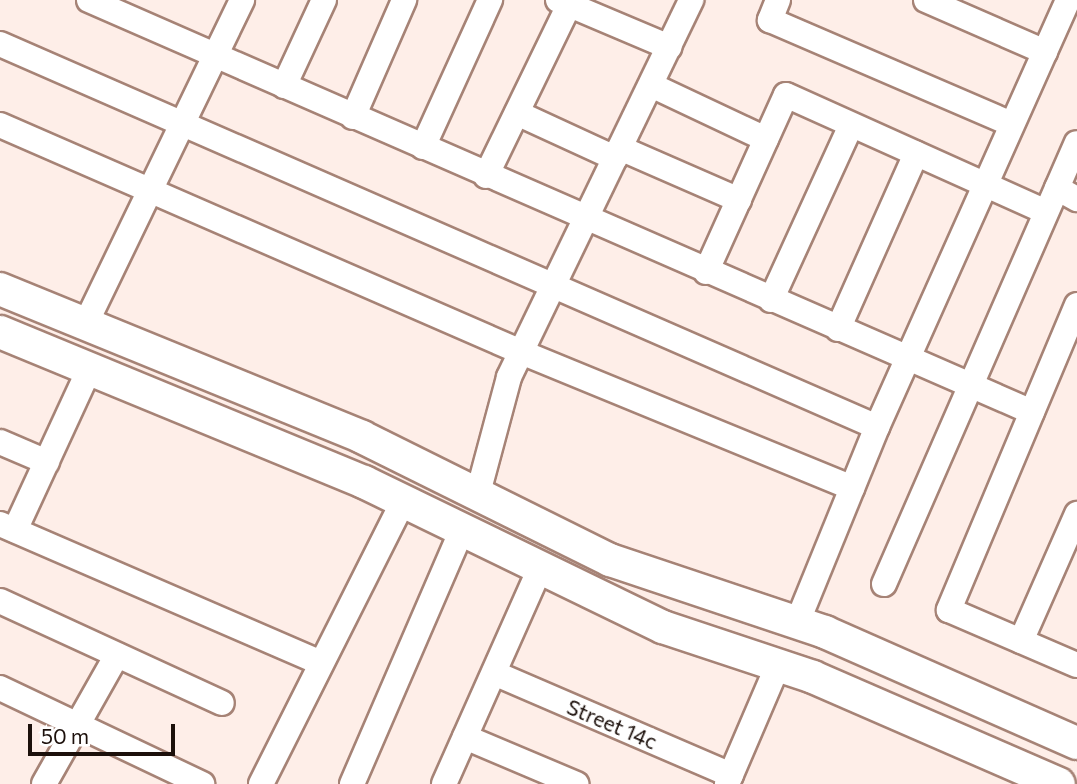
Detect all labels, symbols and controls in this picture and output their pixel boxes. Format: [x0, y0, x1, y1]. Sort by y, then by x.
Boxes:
street label: Street 14c [563, 694, 661, 754]
scale bar [32, 710, 178, 754]
text: 50 m [41, 723, 89, 748]

